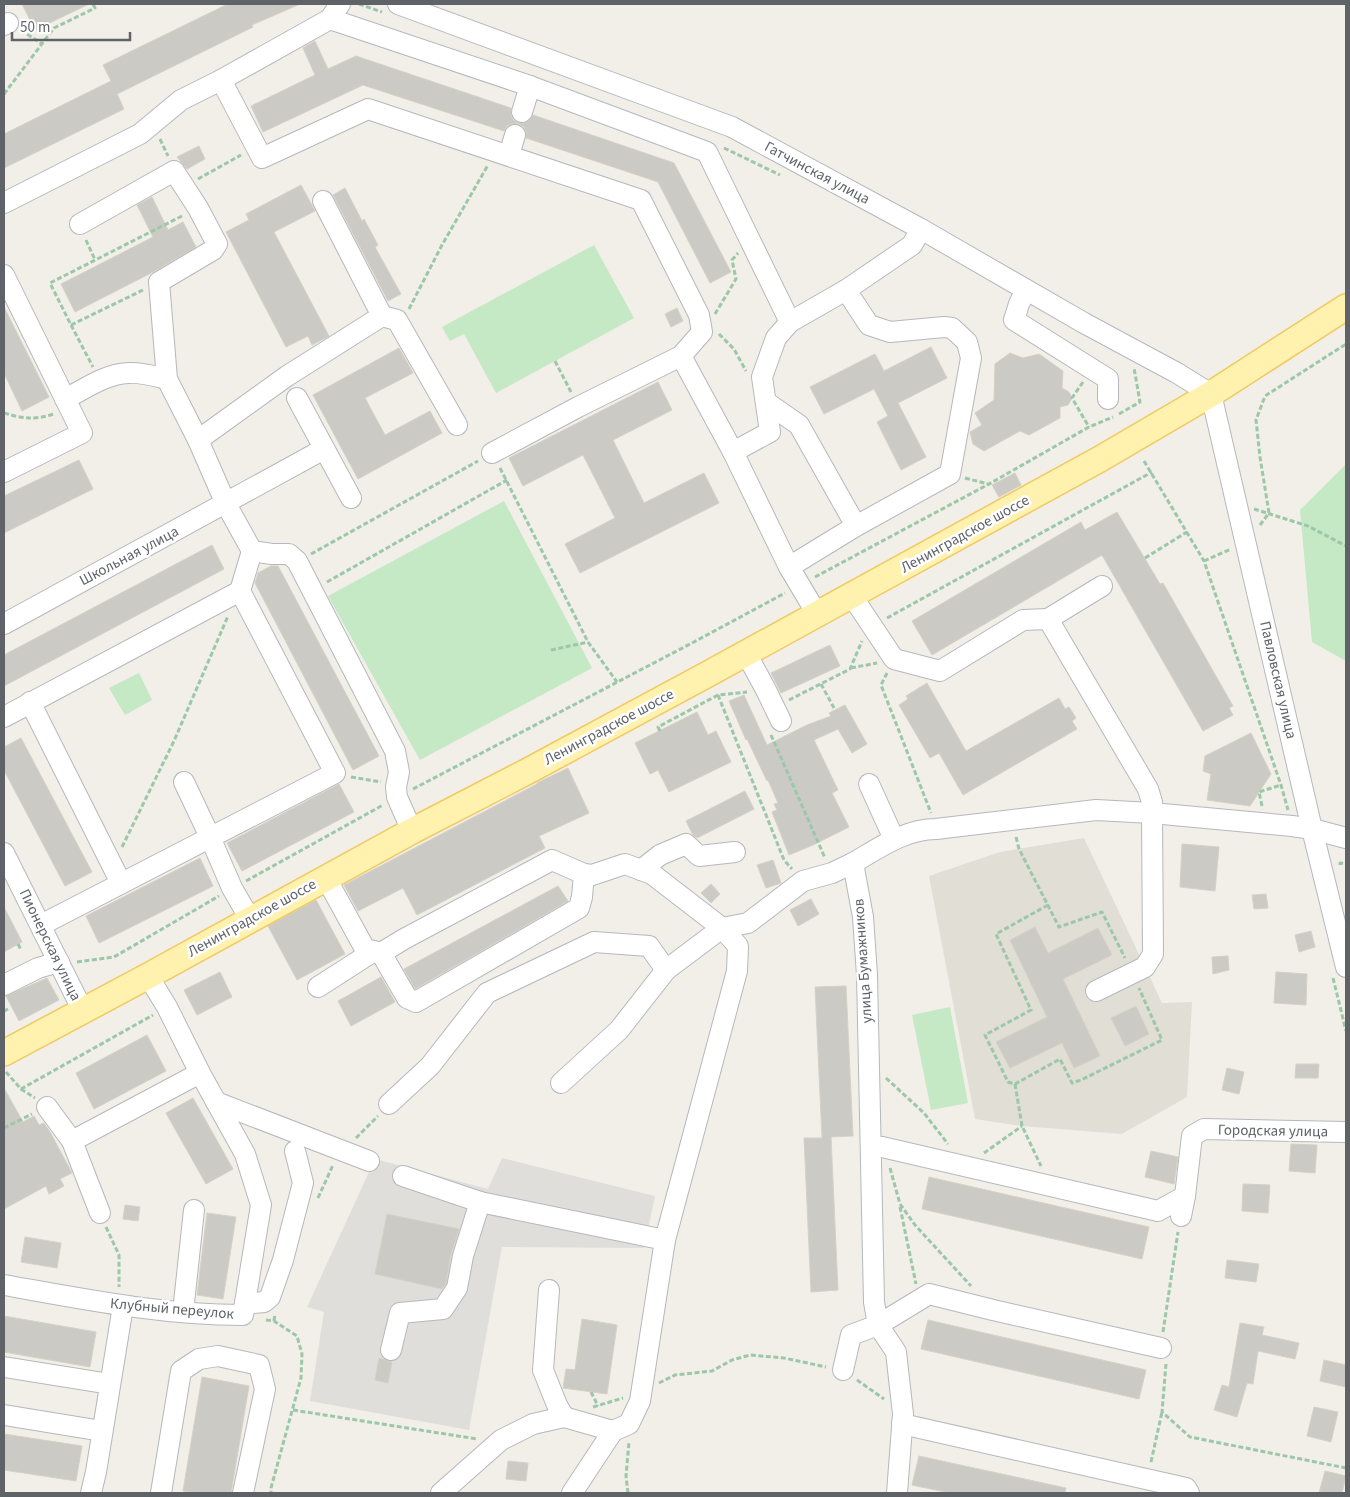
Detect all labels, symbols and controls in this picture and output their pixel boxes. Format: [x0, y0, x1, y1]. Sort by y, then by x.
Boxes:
scale bar [12, 10, 130, 42]
text: 50 m [20, 17, 50, 38]
street label: Гатчинская улица [761, 136, 873, 210]
street label: Ленинградское шоссе [897, 490, 1033, 578]
street label: Школьная улица [76, 521, 182, 591]
street label: Павловская улица [1254, 619, 1302, 741]
street label: Ленинградское шоссе [540, 684, 678, 770]
street label: Ленинградское шоссе [184, 874, 320, 962]
street label: Пионерская улица [14, 885, 86, 1005]
street label: улица Бумажников [848, 898, 878, 1024]
street label: Городская улица [1218, 1120, 1328, 1142]
street label: Клубный переулок [109, 1293, 235, 1325]

